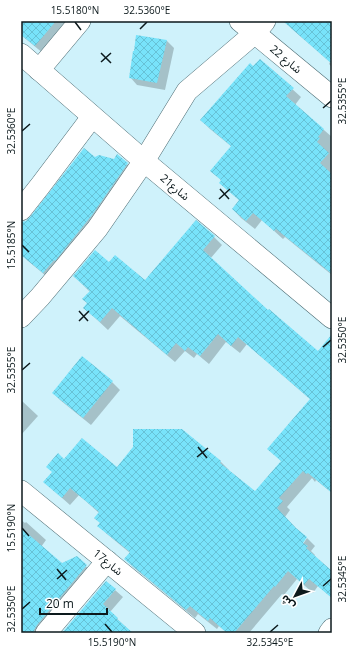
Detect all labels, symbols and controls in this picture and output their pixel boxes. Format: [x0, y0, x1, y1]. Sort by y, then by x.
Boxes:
text: 15.5180°N [51, 3, 99, 17]
text: 32.5360°E [124, 3, 170, 17]
street label: شارع 22 [267, 41, 306, 77]
text: 32.5355°E [335, 78, 349, 124]
text: 32.5360°E [4, 108, 18, 154]
street label: شارع21 [157, 170, 193, 204]
text: 15.5185°N [4, 221, 18, 269]
text: 32.5350°E [335, 317, 349, 363]
text: 32.5355°E [4, 347, 18, 393]
text: 15.5190°N [4, 504, 18, 552]
street label: شارع17 [90, 545, 127, 579]
text: 32.5345°E [335, 556, 349, 602]
north arrow [275, 576, 315, 616]
text: 32.5350°E [4, 586, 18, 632]
scale bar [40, 590, 107, 616]
text: ش [276, 592, 298, 613]
text: 20 m [46, 595, 74, 612]
text: 15.5190°N [88, 635, 136, 649]
text: 32.5345°E [247, 635, 293, 649]

